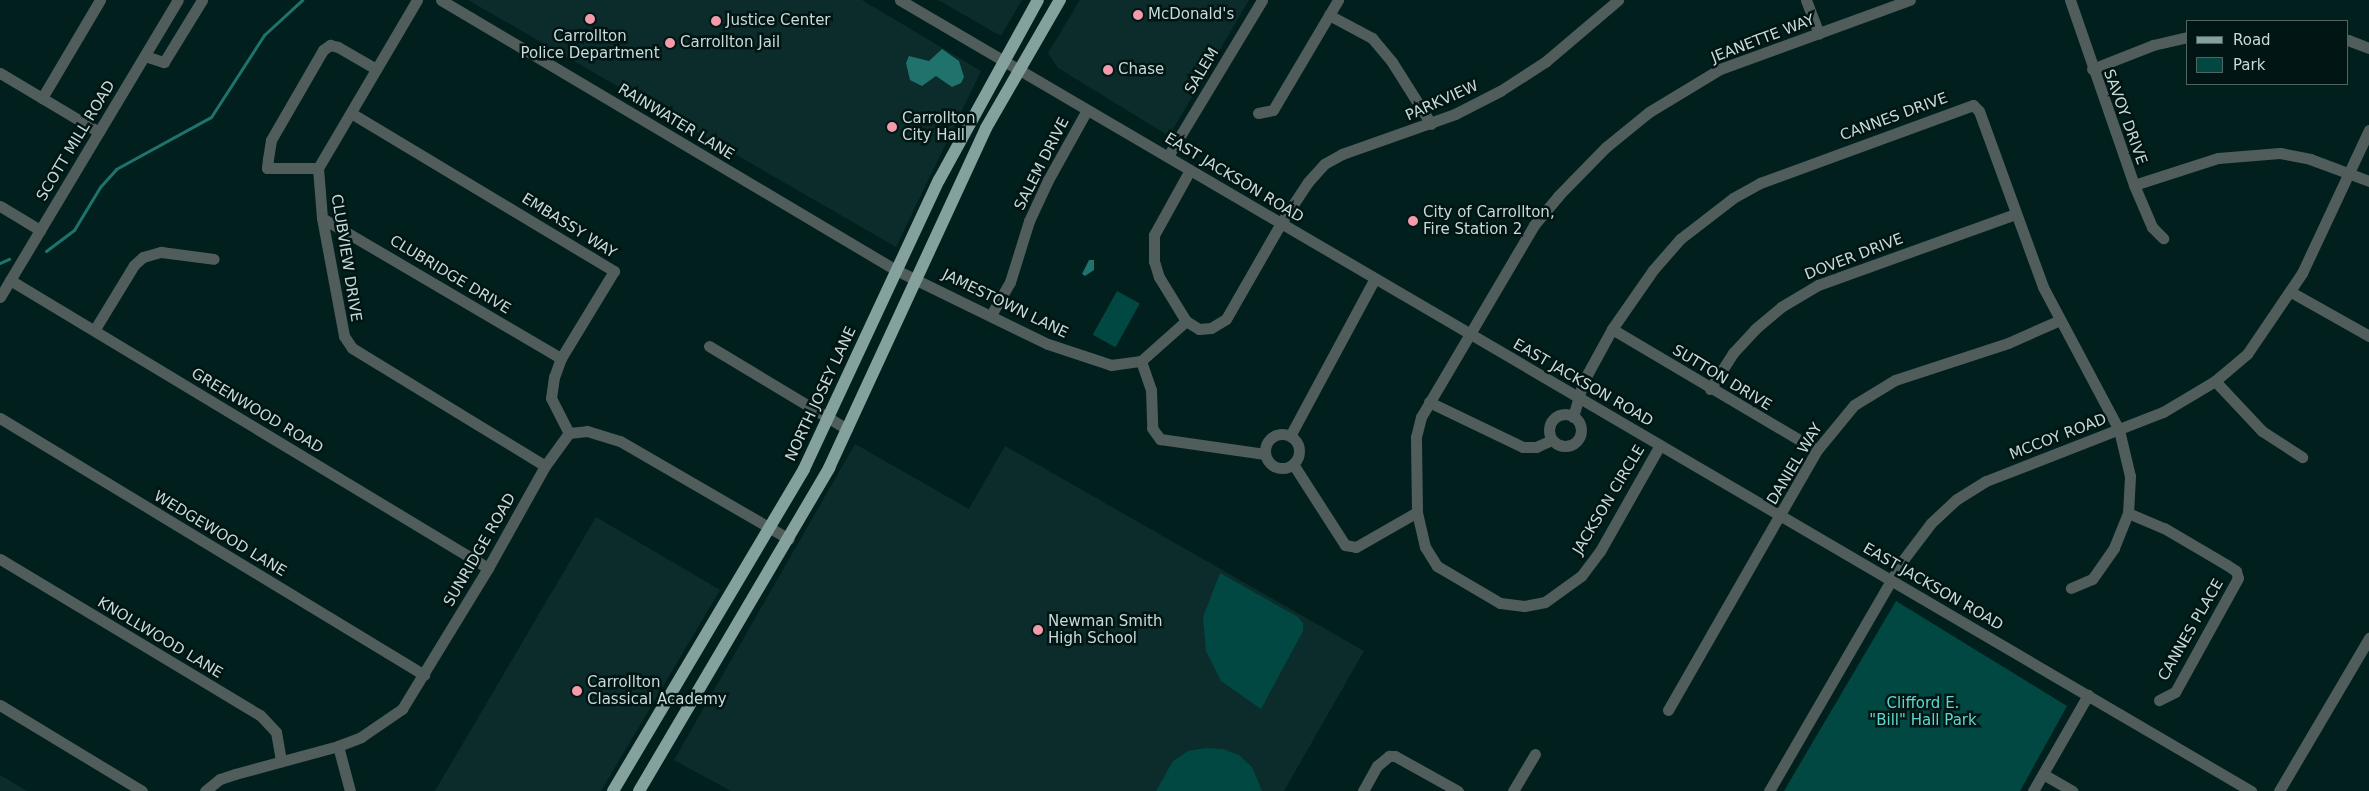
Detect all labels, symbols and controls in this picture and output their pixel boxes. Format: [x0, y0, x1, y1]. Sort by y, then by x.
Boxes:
place label: McDonald's [1148, 6, 1234, 24]
marker: McDonald's [1132, 9, 1144, 21]
street label: JEANETTE WAY [1709, 11, 1817, 67]
place label: Justice Center [726, 12, 831, 30]
marker: Carrollton Police Department [584, 13, 596, 25]
marker: Justice Center [710, 15, 722, 27]
legend [2186, 20, 2349, 85]
place label: Carrollton Police Department [520, 27, 660, 62]
text: Road [2233, 31, 2271, 49]
place label: Carrollton Jail [680, 34, 780, 52]
marker: Carrollton Jail [664, 37, 676, 49]
street label: SALEM [1181, 45, 1223, 97]
text: Park [2233, 56, 2265, 74]
place label: Chase [1118, 61, 1164, 79]
marker: Chase [1102, 64, 1114, 76]
street label: SAVOY DRIVE [2099, 67, 2151, 167]
street label: PARKVIEW [1403, 77, 1481, 125]
street label: SCOTT MILL ROAD [33, 78, 119, 204]
street label: RAINWATER LANE [615, 80, 737, 164]
street label: CANNES DRIVE [1838, 89, 1950, 145]
place label: Carrollton City Hall [902, 109, 975, 144]
street label: SALEM DRIVE [1011, 115, 1073, 213]
marker: Carrollton City Hall [886, 121, 898, 133]
street label: EAST JACKSON ROAD [1161, 129, 1307, 227]
street label: EMBASSY WAY [518, 190, 620, 262]
street label: CLUBVIEW DRIVE [327, 193, 365, 323]
place label: City of Carrollton, Fire Station 2 [1423, 203, 1555, 238]
marker: City of Carrollton, Fire Station 2 [1407, 215, 1419, 227]
street label: DOVER DRIVE [1802, 230, 1906, 284]
street label: CLUBRIDGE DRIVE [386, 232, 514, 318]
street label: JAMESTOWN LANE [939, 266, 1071, 342]
street label: NORTH JOSEY LANE [782, 324, 860, 464]
street label: EAST JACKSON ROAD [1510, 336, 1656, 430]
street label: SUTTON DRIVE [1669, 341, 1775, 415]
street label: GREENWOOD ROAD [188, 364, 326, 458]
street label: MCCOY ROAD [2007, 410, 2109, 464]
street label: DANIEL WAY [1764, 420, 1826, 508]
street label: JACKSON CIRCLE [1569, 442, 1649, 558]
street label: WEDGEWOOD LANE [150, 487, 290, 581]
street label: SUNRIDGE ROAD [440, 490, 520, 610]
street label: EAST JACKSON ROAD [1860, 540, 2006, 634]
street label: CANNES PLACE [2155, 576, 2227, 684]
street label: KNOLLWOOD LANE [94, 594, 226, 682]
place label: Newman Smith High School [1048, 612, 1162, 647]
marker: Newman Smith High School [1032, 624, 1044, 636]
place label: Carrollton Classical Academy [587, 673, 727, 708]
marker: Carrollton Classical Academy [571, 685, 583, 697]
park label: Clifford E. "Bill" Hall Park [1869, 694, 1977, 729]

